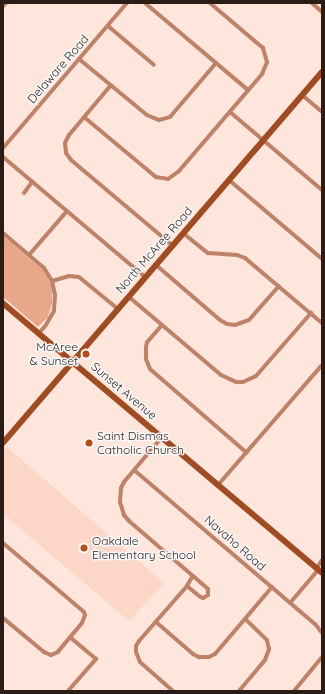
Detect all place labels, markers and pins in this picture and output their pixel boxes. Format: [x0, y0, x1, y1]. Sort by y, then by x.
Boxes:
place label: McAree & Sunset [30, 340, 78, 368]
marker: McAree & Sunset [81, 349, 91, 359]
place label: Saint Dismas Catholic Church [97, 429, 184, 457]
marker: Saint Dismas Catholic Church [84, 438, 94, 448]
place label: Oakdale Elementary School [92, 534, 196, 562]
marker: Oakdale Elementary School [79, 543, 89, 553]

